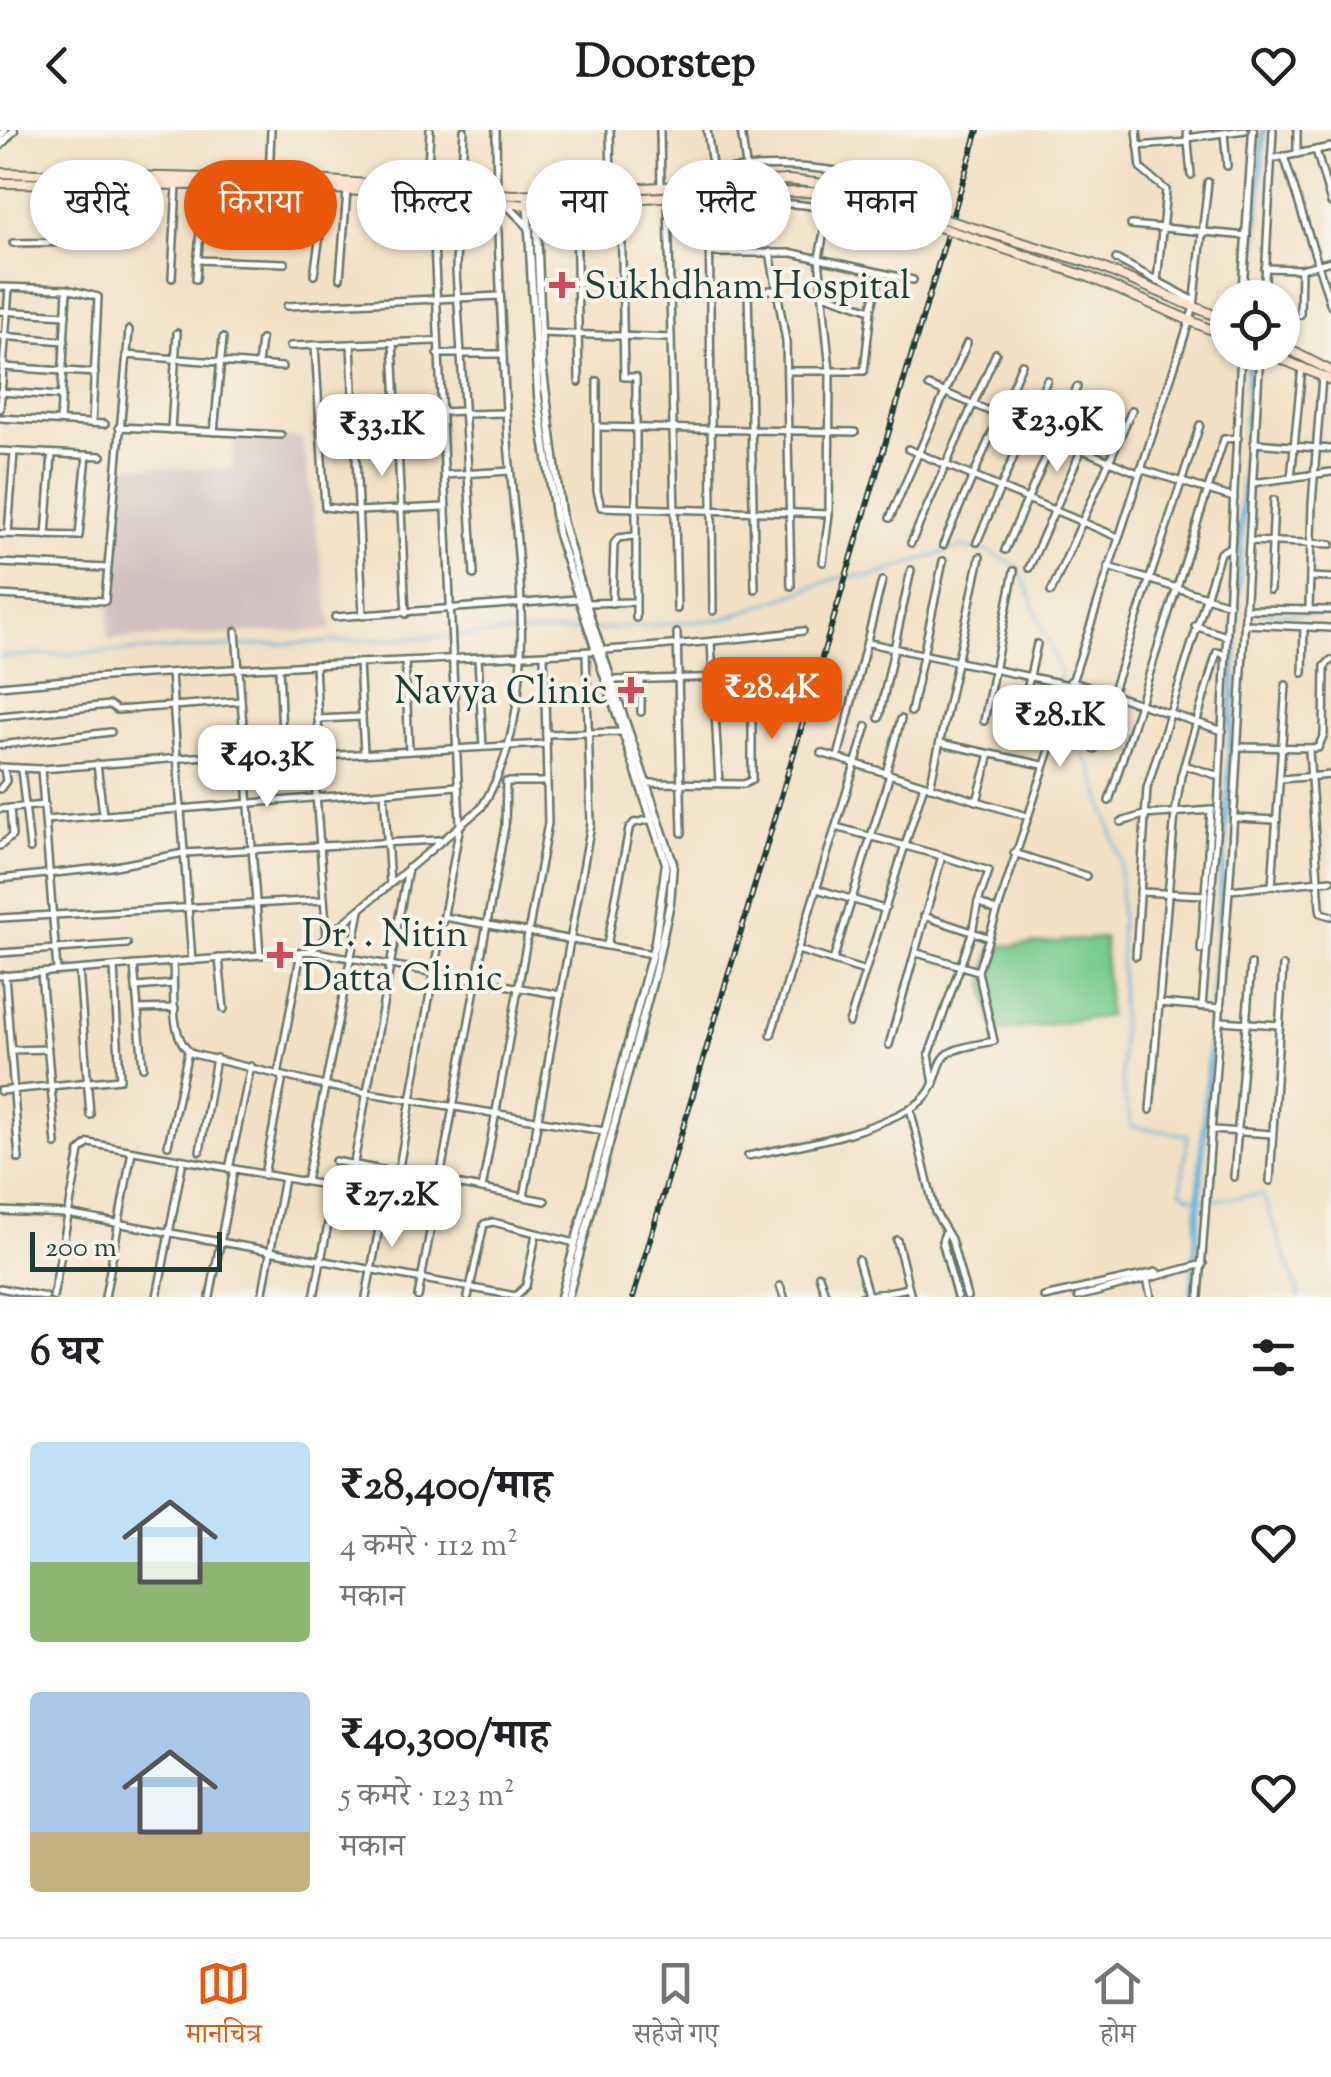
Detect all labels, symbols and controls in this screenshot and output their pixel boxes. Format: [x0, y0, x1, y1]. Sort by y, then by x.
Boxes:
text: Doorstep [575, 33, 756, 98]
icon: back [30, 38, 85, 93]
icon: heart [1246, 38, 1301, 93]
chip: खरीदें [30, 160, 164, 250]
chip: किराया [184, 160, 337, 250]
chip: फ़िल्टर [357, 160, 506, 250]
chip: नया [526, 160, 642, 250]
chip: फ़्लैट [662, 160, 791, 250]
chip: मकान [811, 160, 952, 250]
place label: Sukhdham Hospital [584, 262, 911, 316]
marker: Sukhdham Hospital [549, 272, 575, 298]
map controls [1210, 280, 1300, 370]
button: locate [1210, 280, 1300, 370]
pin: ₹23.9K [976, 390, 1138, 475]
pin: ₹33.1K [301, 394, 463, 479]
text: ₹23.9K [1011, 399, 1103, 445]
text: ₹33.1K [339, 403, 425, 449]
pin: ₹28.4K [691, 657, 853, 742]
text: ₹28.4K [724, 666, 820, 712]
place label: Navya Clinic [394, 667, 608, 721]
marker: Navya Clinic [618, 677, 644, 703]
pin: ₹28.1K [979, 685, 1141, 770]
text: ₹28.1K [1015, 694, 1105, 740]
pin: ₹40.3K [186, 725, 348, 810]
text: ₹40.3K [220, 734, 314, 780]
place label: Dr. . Nitin Datta Clinic [302, 910, 503, 1008]
marker: Dr. . Nitin Datta Clinic [267, 942, 293, 968]
pin: ₹27.2K [311, 1165, 473, 1250]
text: ₹27.2K [345, 1174, 439, 1220]
scale bar [30, 1227, 222, 1272]
text: 200 m [45, 1229, 117, 1269]
text: 6 घर [30, 1324, 102, 1384]
icon: filters [1246, 1330, 1301, 1385]
text: ₹28,400/माह [340, 1458, 552, 1518]
icon: home [110, 1482, 230, 1602]
icon: heart [1246, 1515, 1301, 1570]
text: 4 कमरे · 112 m² [340, 1524, 518, 1570]
text: मकान [340, 1575, 405, 1621]
text: ₹40,300/माह [340, 1708, 549, 1768]
icon: home [110, 1732, 230, 1852]
icon: heart [1246, 1765, 1301, 1820]
text: 5 कमरे · 123 m² [340, 1774, 515, 1820]
text: मकान [340, 1825, 405, 1871]
tab: मानचित्र [186, 1956, 262, 2061]
tab: सहेजे गए [633, 1956, 719, 2061]
tab: होम [1090, 1956, 1145, 2061]

